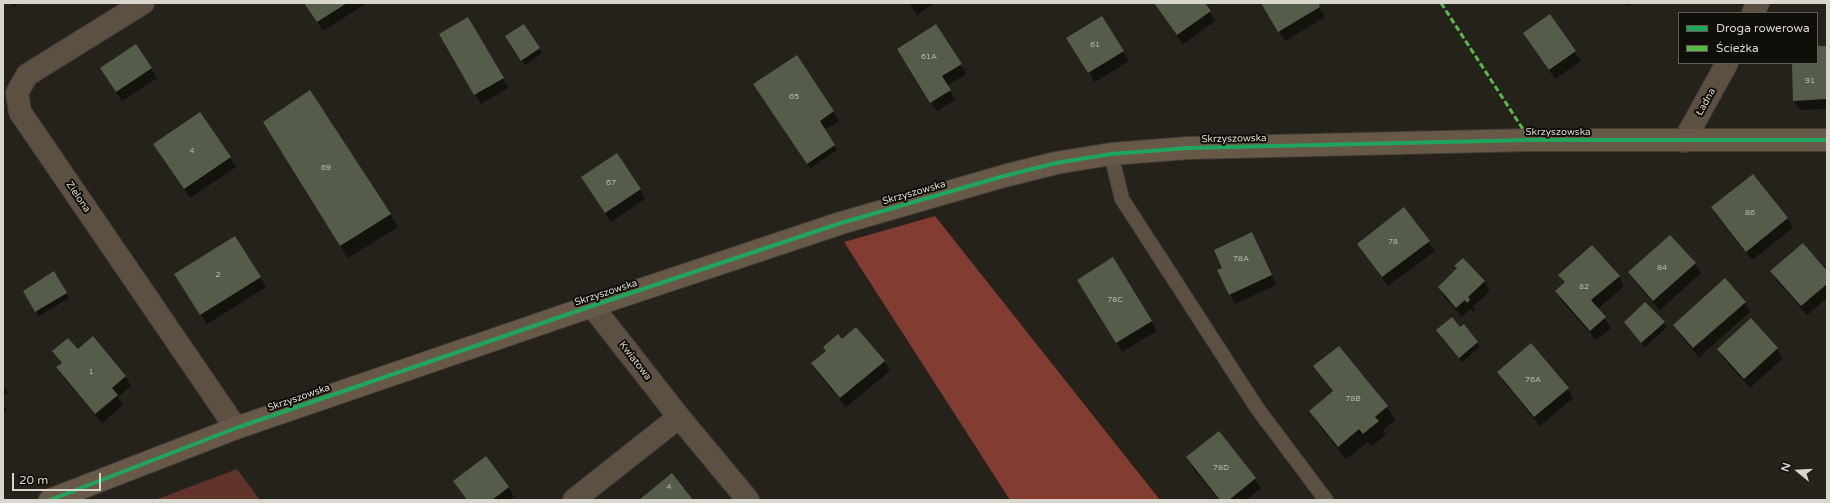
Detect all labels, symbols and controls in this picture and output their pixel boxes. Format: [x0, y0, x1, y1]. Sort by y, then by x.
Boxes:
legend [1678, 12, 1818, 64]
text: Droga rowerowa [1716, 21, 1810, 35]
house number: 61 [1090, 40, 1100, 50]
text: Ścieżka [1716, 41, 1759, 55]
house number: 61A [921, 52, 937, 62]
house number: 91 [1805, 76, 1815, 86]
street label: Ładna [1694, 86, 1718, 118]
house number: 65 [789, 92, 799, 102]
street label: Skrzyszowska [1525, 126, 1591, 138]
street label: Skrzyszowska [1201, 132, 1267, 146]
house number: 4 [189, 146, 195, 156]
house number: 69 [321, 163, 331, 173]
house number: 67 [606, 178, 616, 188]
street label: Skrzyszowska [881, 178, 947, 208]
street label: Zielona [63, 179, 93, 215]
house number: 86 [1745, 208, 1755, 218]
house number: 78 [1388, 237, 1398, 247]
house number: 78A [1233, 254, 1249, 264]
house number: 84 [1657, 263, 1667, 273]
house number: 2 [215, 270, 221, 280]
street label: Skrzyszowska [573, 277, 639, 309]
house number: 82 [1579, 282, 1589, 292]
house number: 78C [1107, 295, 1123, 305]
street label: Kwiatowa [616, 339, 654, 383]
house number: 1 [88, 367, 94, 377]
house number: 76A [1525, 375, 1541, 385]
street label: Skrzyszowska [266, 382, 332, 414]
house number: 78B [1345, 394, 1361, 404]
north arrow [1778, 451, 1818, 491]
text: N [1779, 461, 1794, 473]
house number: 78D [1213, 463, 1229, 473]
scale bar [14, 465, 103, 491]
text: 20 m [19, 473, 48, 487]
house number: 4 [666, 482, 672, 492]

